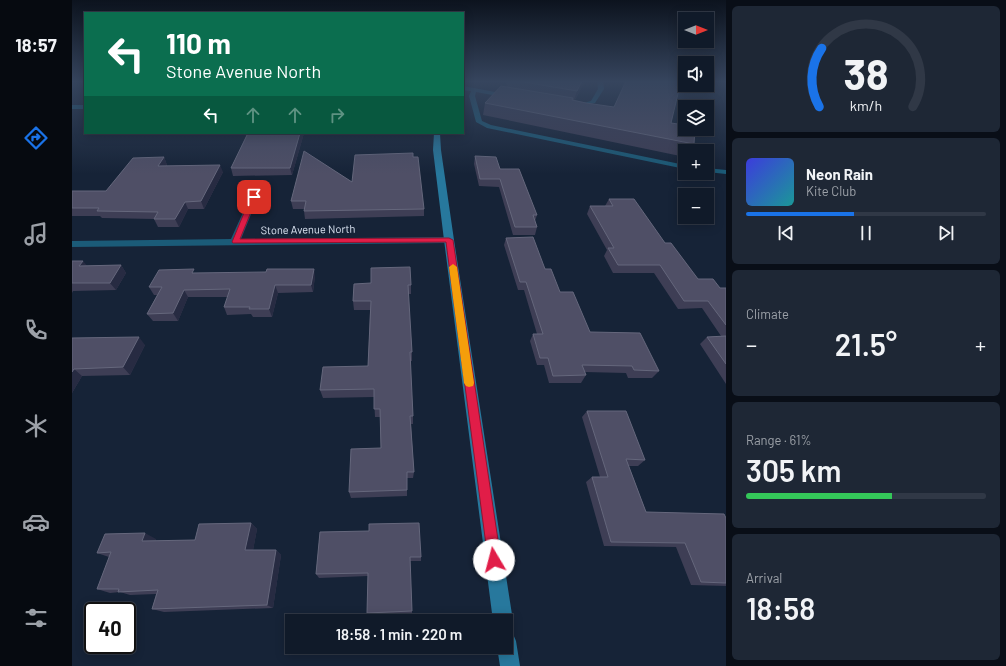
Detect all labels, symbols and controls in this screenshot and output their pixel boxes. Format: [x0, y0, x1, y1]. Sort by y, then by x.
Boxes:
north arrow [678, 12, 714, 48]
map controls [678, 12, 714, 224]
text: 110 m [166, 26, 231, 60]
icon: left [100, 28, 152, 80]
text: 18:57 [15, 34, 57, 56]
text: 38 [844, 48, 888, 98]
button: sound [678, 56, 714, 92]
text: Stone Avenue North [166, 60, 321, 82]
text: km/h [850, 97, 882, 114]
button: layers [678, 100, 714, 136]
icon: left [200, 104, 222, 126]
icon: ahead [242, 104, 264, 126]
icon: ahead [284, 104, 306, 126]
icon: right [326, 104, 348, 126]
icon: directions [22, 124, 50, 152]
button: + [678, 144, 714, 180]
text: Neon Rain [806, 165, 873, 183]
pin [237, 180, 271, 214]
text: Kite Club [806, 183, 856, 199]
icon: arrive [243, 186, 265, 208]
button: − [678, 188, 714, 224]
icon: music [22, 220, 50, 248]
street label: Stone Avenue North [260, 222, 356, 236]
icon: previous [775, 222, 797, 244]
icon: pause [855, 222, 877, 244]
icon: next [935, 222, 957, 244]
text: Climate [746, 306, 789, 322]
icon: phone [22, 316, 50, 344]
text: 21.5° [835, 326, 897, 362]
text: − [746, 331, 757, 357]
text: + [975, 331, 986, 357]
icon: climate [22, 412, 50, 440]
text: Range · 61% [746, 432, 811, 448]
text: 305 km [746, 452, 841, 488]
icon: car [22, 508, 50, 536]
position arrow [473, 539, 515, 581]
text: Arrival [746, 570, 782, 586]
text: 18:58 [746, 590, 815, 626]
speed limit sign: 40 [84, 602, 136, 654]
icon: filters [22, 604, 50, 632]
text: 18:58 · 1 min · 220 m [336, 625, 462, 643]

